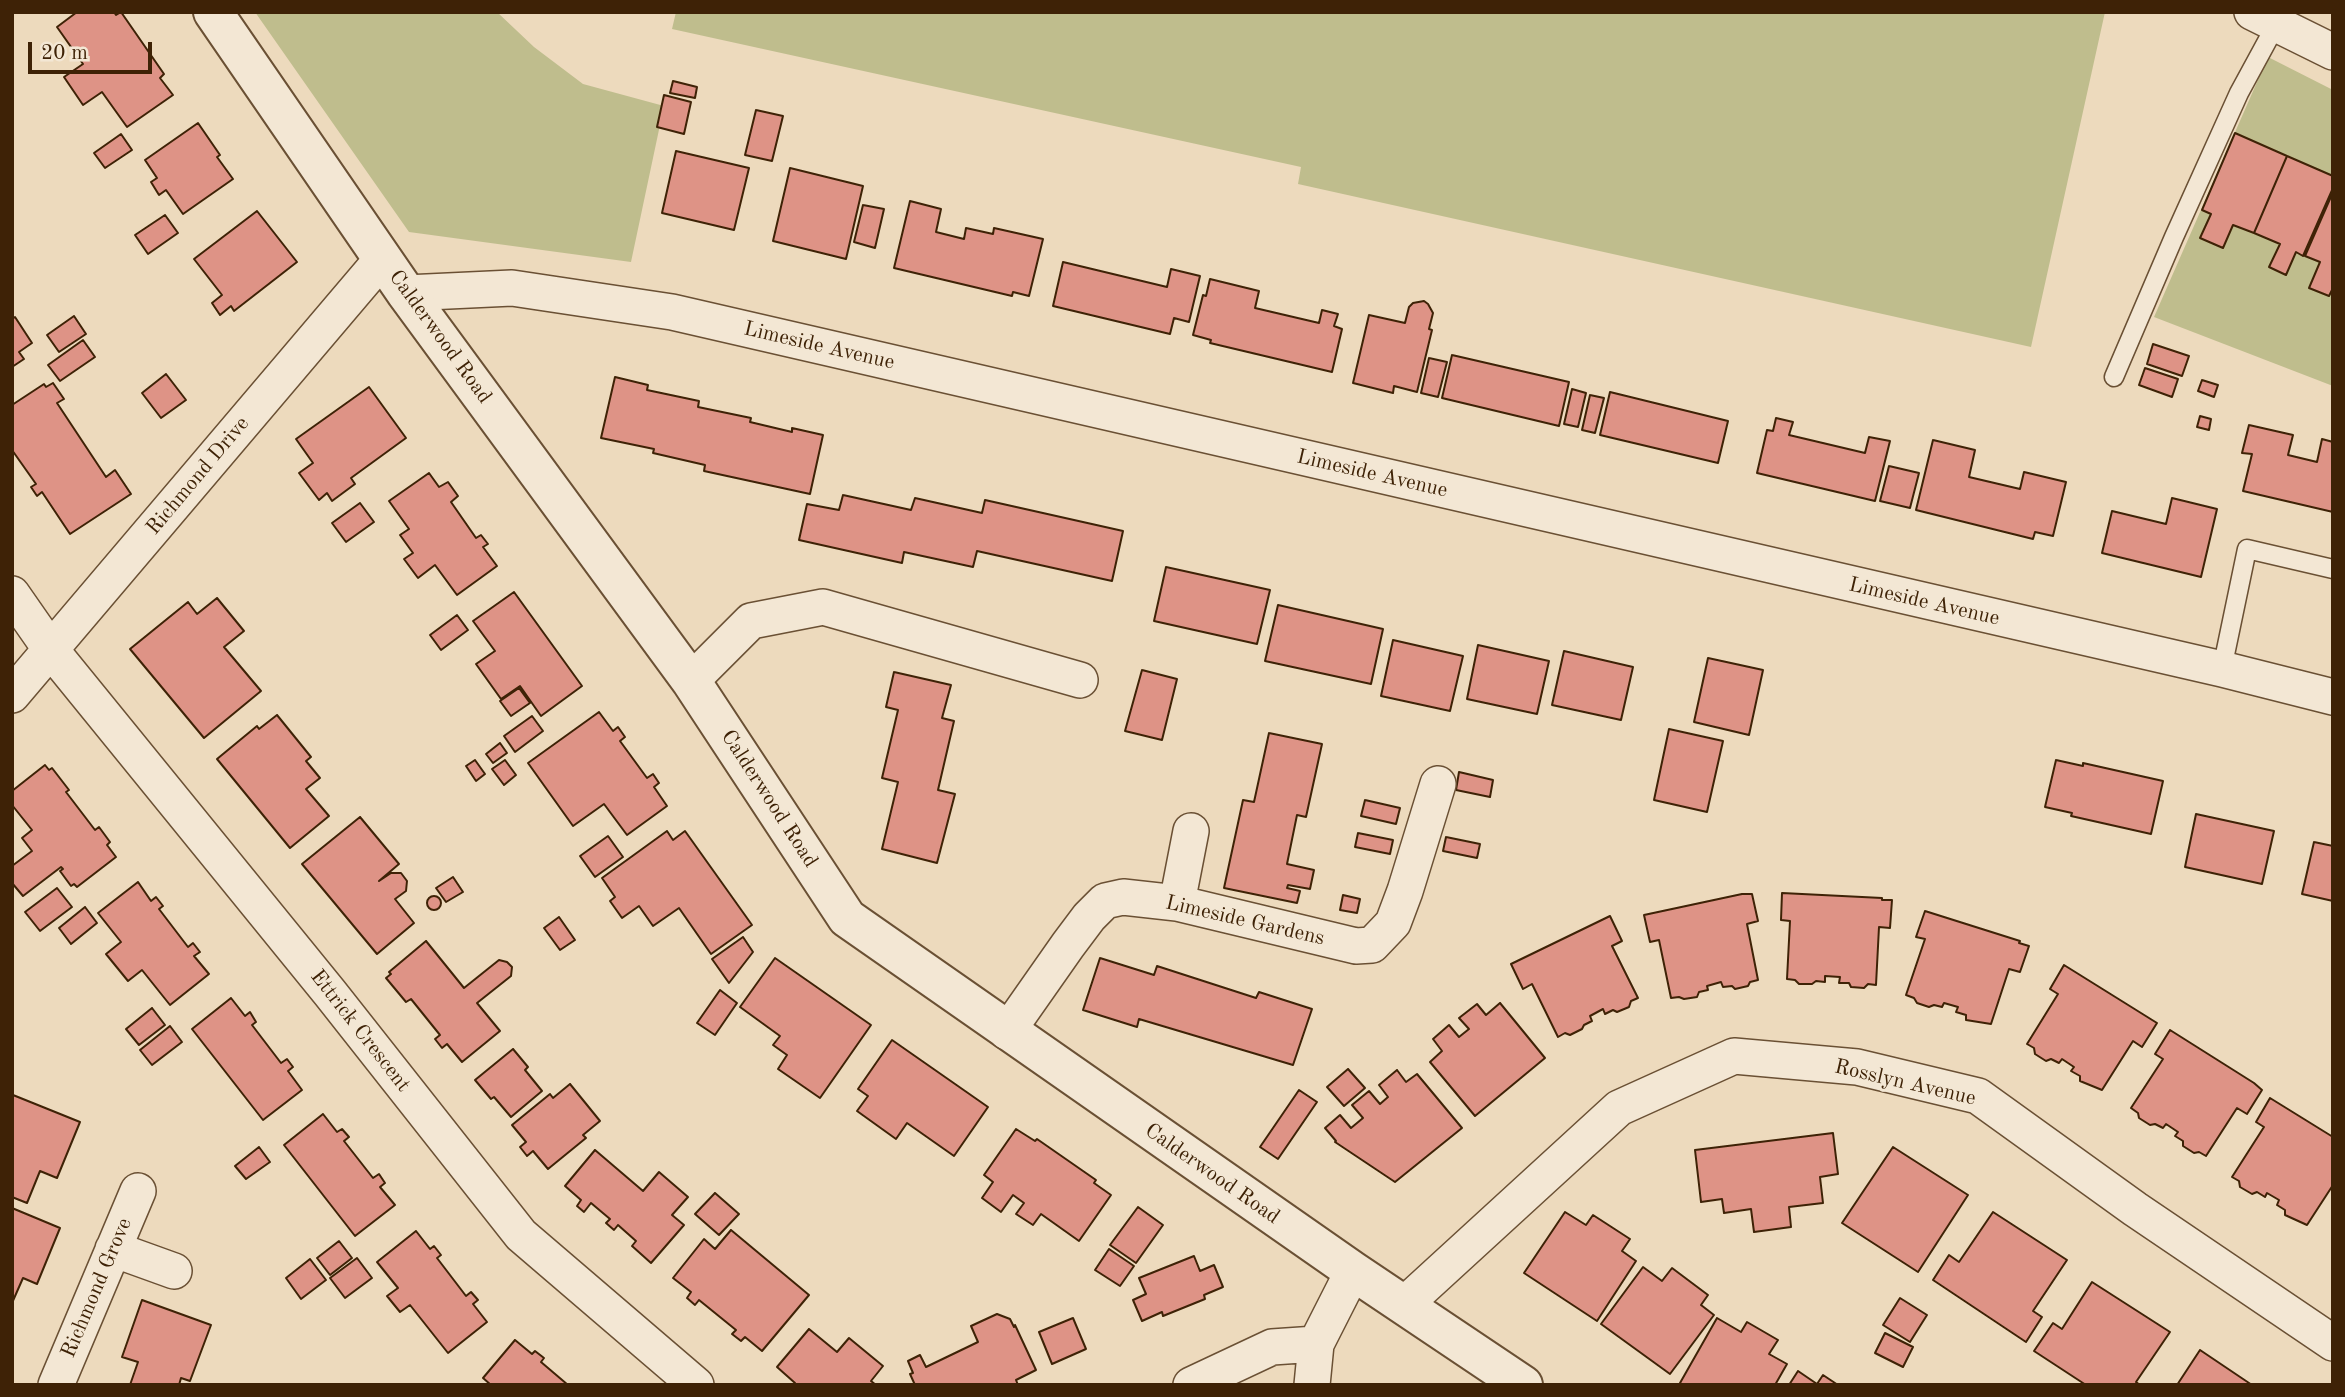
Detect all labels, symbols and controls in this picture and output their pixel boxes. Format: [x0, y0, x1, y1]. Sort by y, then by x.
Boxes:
scale bar [32, 28, 156, 72]
text: 20 m [41, 43, 88, 64]
street label: Calderwood Road [383, 265, 497, 409]
street label: Limeside Avenue [741, 316, 897, 376]
street label: Richmond Drive [141, 412, 255, 540]
street label: Limeside Avenue [1294, 444, 1450, 504]
street label: Limeside Avenue [1846, 572, 2002, 632]
street label: Calderwood Road [715, 725, 823, 873]
street label: Limeside Gardens [1163, 890, 1327, 952]
street label: Ettrick Crescent [304, 965, 416, 1097]
street label: Rosslyn Avenue [1832, 1054, 1978, 1112]
street label: Calderwood Road [1140, 1118, 1284, 1230]
street label: Richmond Grove [56, 1214, 138, 1362]

